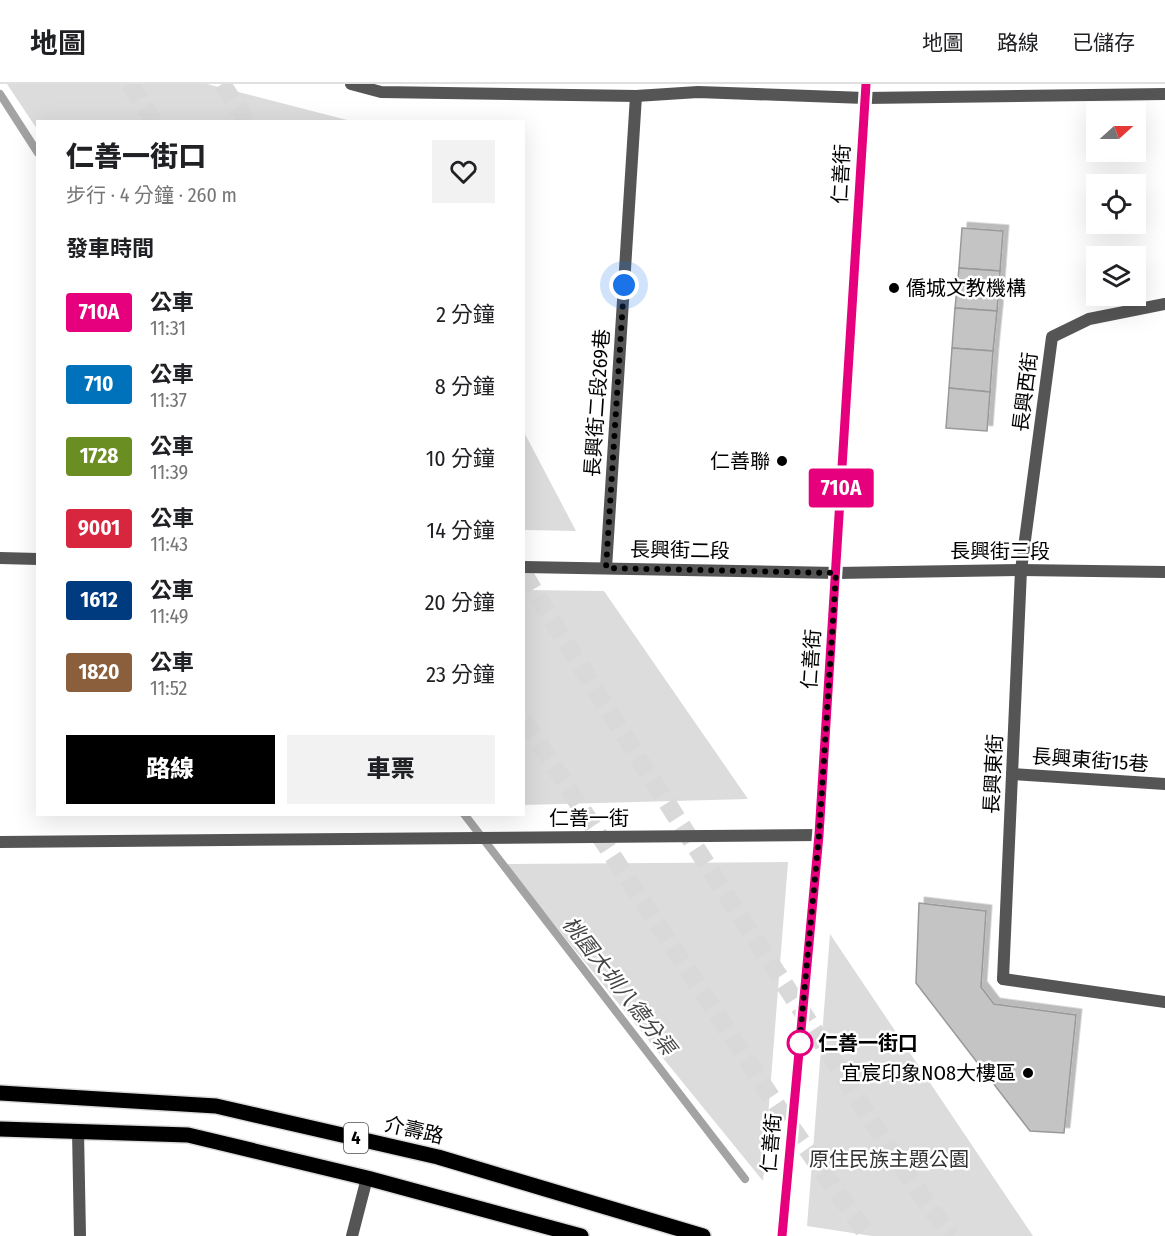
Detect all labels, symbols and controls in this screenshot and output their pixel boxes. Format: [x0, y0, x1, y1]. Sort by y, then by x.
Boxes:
text: 地圖 [30, 27, 86, 60]
text: 地圖 [922, 30, 964, 56]
text: 路線 [997, 30, 1039, 56]
text: 已儲存 [1072, 30, 1135, 56]
north arrow [1086, 102, 1146, 162]
map controls [1086, 102, 1146, 306]
text: 仁善一街口 [66, 140, 206, 173]
button: heart [432, 140, 495, 203]
street label: 仁善街 [827, 143, 855, 205]
button: locate [1086, 174, 1146, 234]
text: 步行 · 4 分鐘 · 260 m [66, 183, 237, 207]
text: 發車時間 [66, 235, 154, 262]
button: layers [1086, 246, 1146, 306]
your location [609, 270, 639, 300]
place label: 僑城文教機構 [906, 276, 1026, 300]
marker: 僑城文教機構 [887, 281, 901, 295]
text: 公車 [150, 289, 194, 316]
text: 710A [79, 299, 119, 325]
text: 2 分鐘 [436, 301, 495, 328]
text: 11:31 [150, 316, 186, 340]
street label: 長興街二段269巷 [580, 328, 614, 478]
street label: 長興西街 [1008, 351, 1042, 433]
text: 公車 [150, 361, 194, 388]
text: 710 [84, 371, 114, 397]
text: 8 分鐘 [435, 373, 495, 400]
text: 11:37 [150, 388, 187, 412]
text: 公車 [150, 433, 194, 460]
text: 1728 [80, 443, 118, 469]
text: 10 分鐘 [426, 445, 495, 472]
place label: 仁善聯 [710, 449, 770, 473]
marker: 仁善聯 [775, 454, 789, 468]
text: 11:39 [150, 460, 188, 484]
line badge: 710A [799, 468, 883, 508]
text: 710A [821, 475, 861, 501]
text: 公車 [150, 505, 194, 532]
text: 9001 [78, 515, 120, 541]
text: 14 分鐘 [427, 517, 495, 544]
text: 11:43 [150, 532, 188, 556]
street label: 長興街二段 [630, 537, 730, 563]
street label: 長興街三段 [950, 539, 1050, 563]
text: 公車 [150, 577, 194, 604]
text: 1612 [80, 587, 118, 613]
text: 20 分鐘 [425, 589, 495, 616]
text: 11:49 [150, 604, 189, 628]
street label: 仁善街 [797, 628, 825, 690]
text: 公車 [150, 649, 194, 676]
text: 1820 [78, 659, 120, 685]
text: 23 分鐘 [426, 661, 495, 688]
text: 11:52 [150, 676, 187, 700]
street label: 長興東街 [979, 733, 1007, 815]
button: 路線 [66, 735, 275, 804]
button: 車票 [287, 735, 495, 804]
street label: 長興東街15巷 [1031, 744, 1149, 776]
street label: 仁善一街 [549, 806, 629, 830]
water label: 桃園大圳八德分渠 [557, 912, 683, 1063]
marker: 仁善一街口 [787, 1030, 813, 1056]
place label: 仁善一街口 [818, 1031, 918, 1055]
place label: 宜宸印象NO8大樓區 [841, 1061, 1016, 1085]
marker: 宜宸印象NO8大樓區 [1021, 1066, 1035, 1080]
street label: 介壽路 [382, 1112, 446, 1148]
street label: 仁善街 [756, 1112, 786, 1174]
road number: 4 [344, 1123, 368, 1153]
park label: 原住民族主題公園 [809, 1147, 969, 1171]

